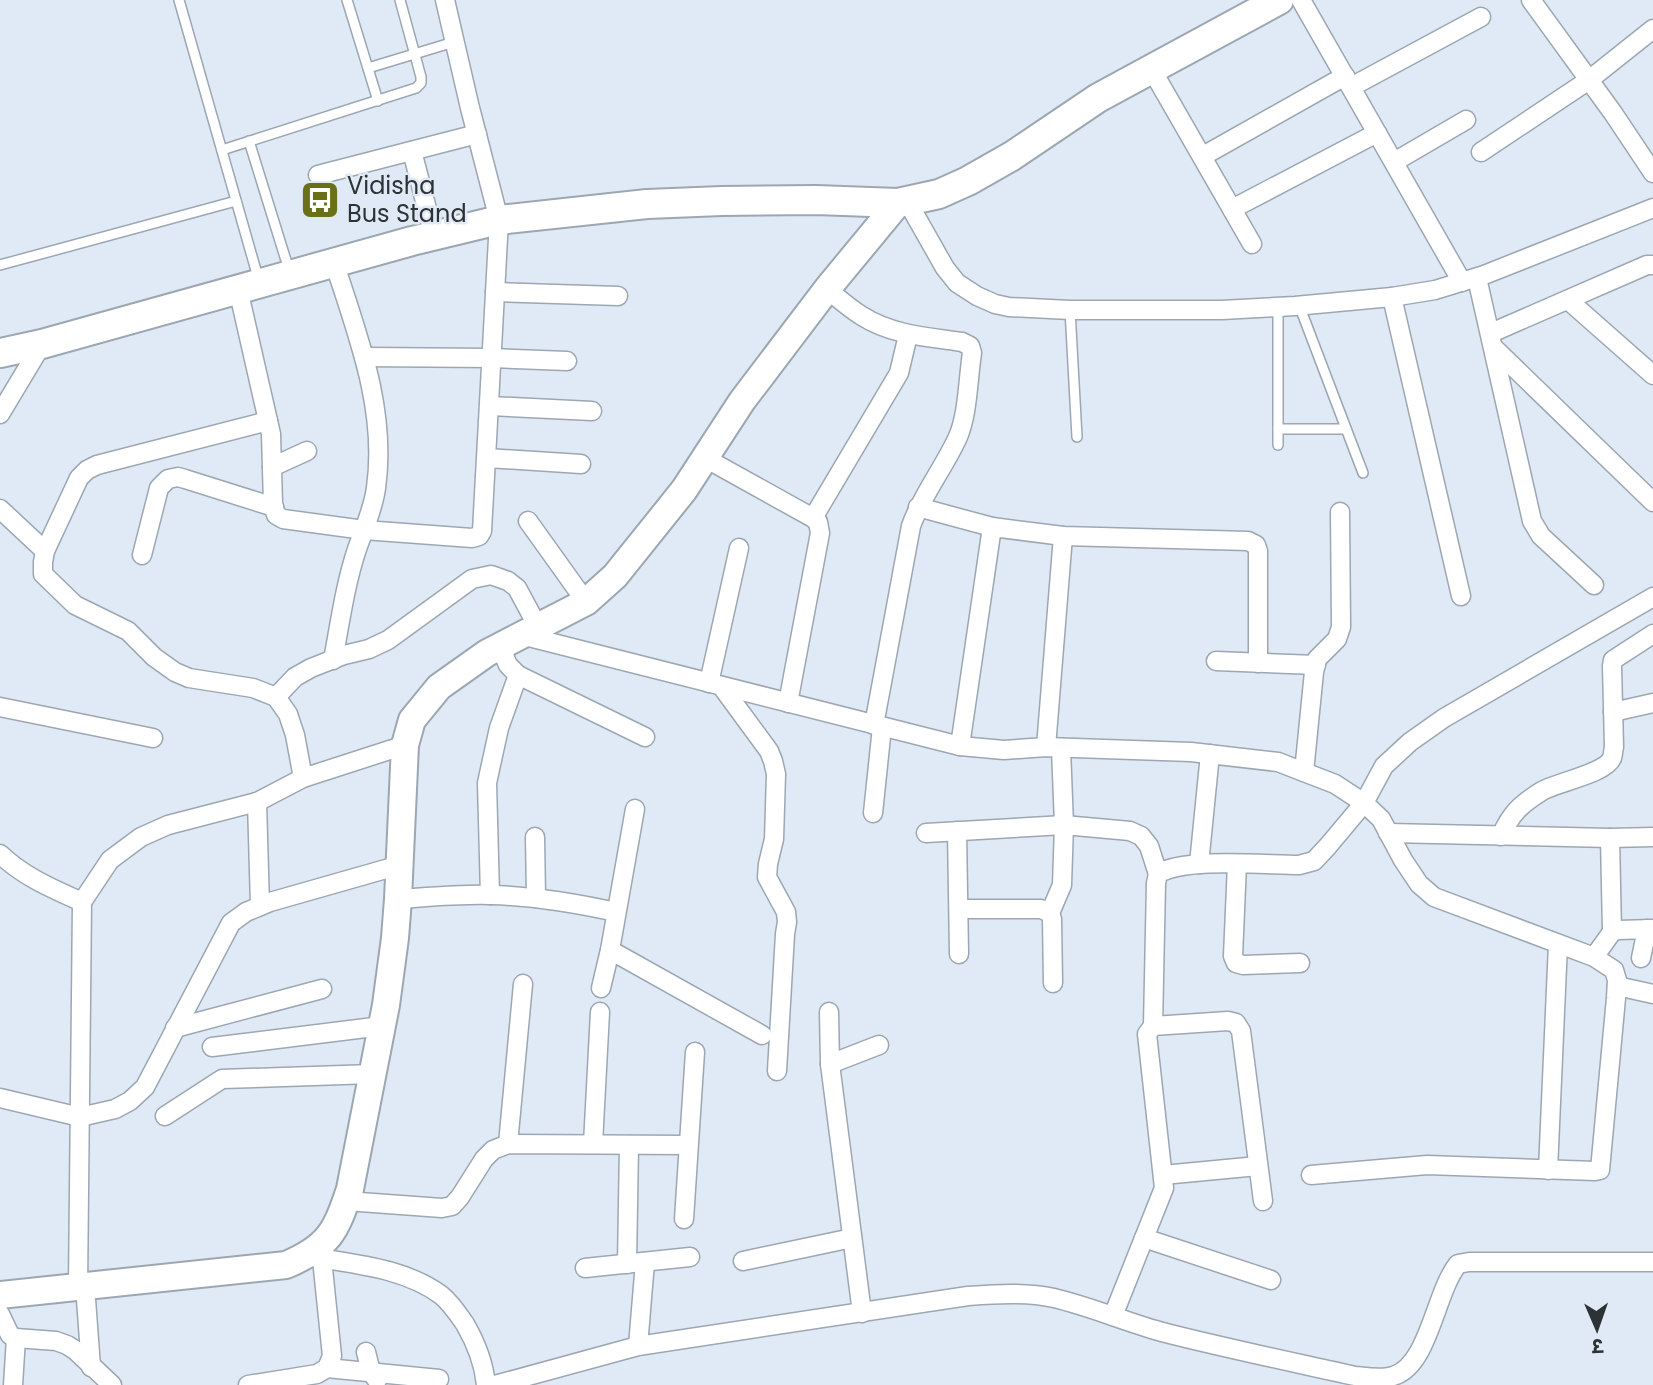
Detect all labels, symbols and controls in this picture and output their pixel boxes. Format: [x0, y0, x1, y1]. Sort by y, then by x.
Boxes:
place label: Vidisha Bus Stand [347, 169, 467, 230]
bus stop icon: Vidisha Bus Stand [299, 179, 341, 221]
north arrow [1562, 1294, 1632, 1364]
text: उ [1590, 1332, 1604, 1359]

